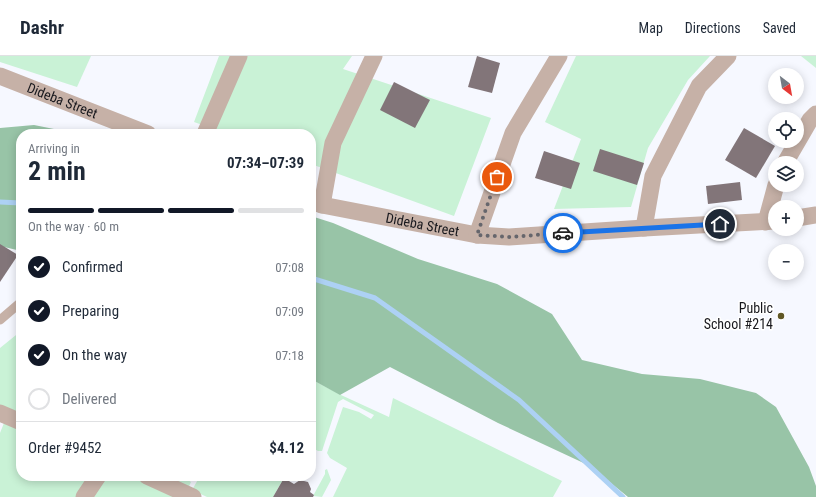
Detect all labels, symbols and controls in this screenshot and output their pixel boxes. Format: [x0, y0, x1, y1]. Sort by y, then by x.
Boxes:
text: Dashr [20, 16, 64, 39]
text: Map [639, 20, 663, 36]
text: Directions [685, 20, 741, 36]
text: Saved [763, 20, 796, 36]
north arrow [768, 68, 804, 104]
map controls [768, 68, 804, 280]
street label: Dideba Street [25, 79, 100, 121]
button: locate [768, 112, 804, 148]
text: Arriving in [28, 141, 80, 156]
text: 07:34–07:39 [227, 154, 304, 172]
text: 2 min [28, 156, 86, 186]
button: layers [768, 156, 804, 192]
pin [480, 160, 514, 194]
icon: bag [486, 166, 508, 188]
button: + [768, 200, 804, 236]
pin [703, 207, 737, 241]
street label: Dideba Street [384, 210, 460, 239]
courier [543, 213, 583, 253]
icon: home [709, 213, 731, 235]
text: On the way · 60 m [28, 219, 119, 234]
icon: car [552, 222, 574, 244]
button: − [768, 244, 804, 280]
icon: check [28, 256, 50, 278]
text: Confirmed [62, 258, 123, 276]
text: 07:08 [275, 260, 304, 275]
icon: check [28, 300, 50, 322]
place label: Public School #214 [704, 300, 773, 332]
text: Preparing [62, 302, 119, 320]
text: 07:09 [275, 304, 304, 319]
marker: Public School #214 [776, 311, 786, 321]
icon: check [28, 344, 50, 366]
text: On the way [62, 346, 127, 364]
text: 07:18 [275, 348, 304, 363]
text: Delivered [62, 390, 117, 408]
text: Order #9452 [28, 439, 102, 457]
text: $4.12 [269, 439, 304, 457]

